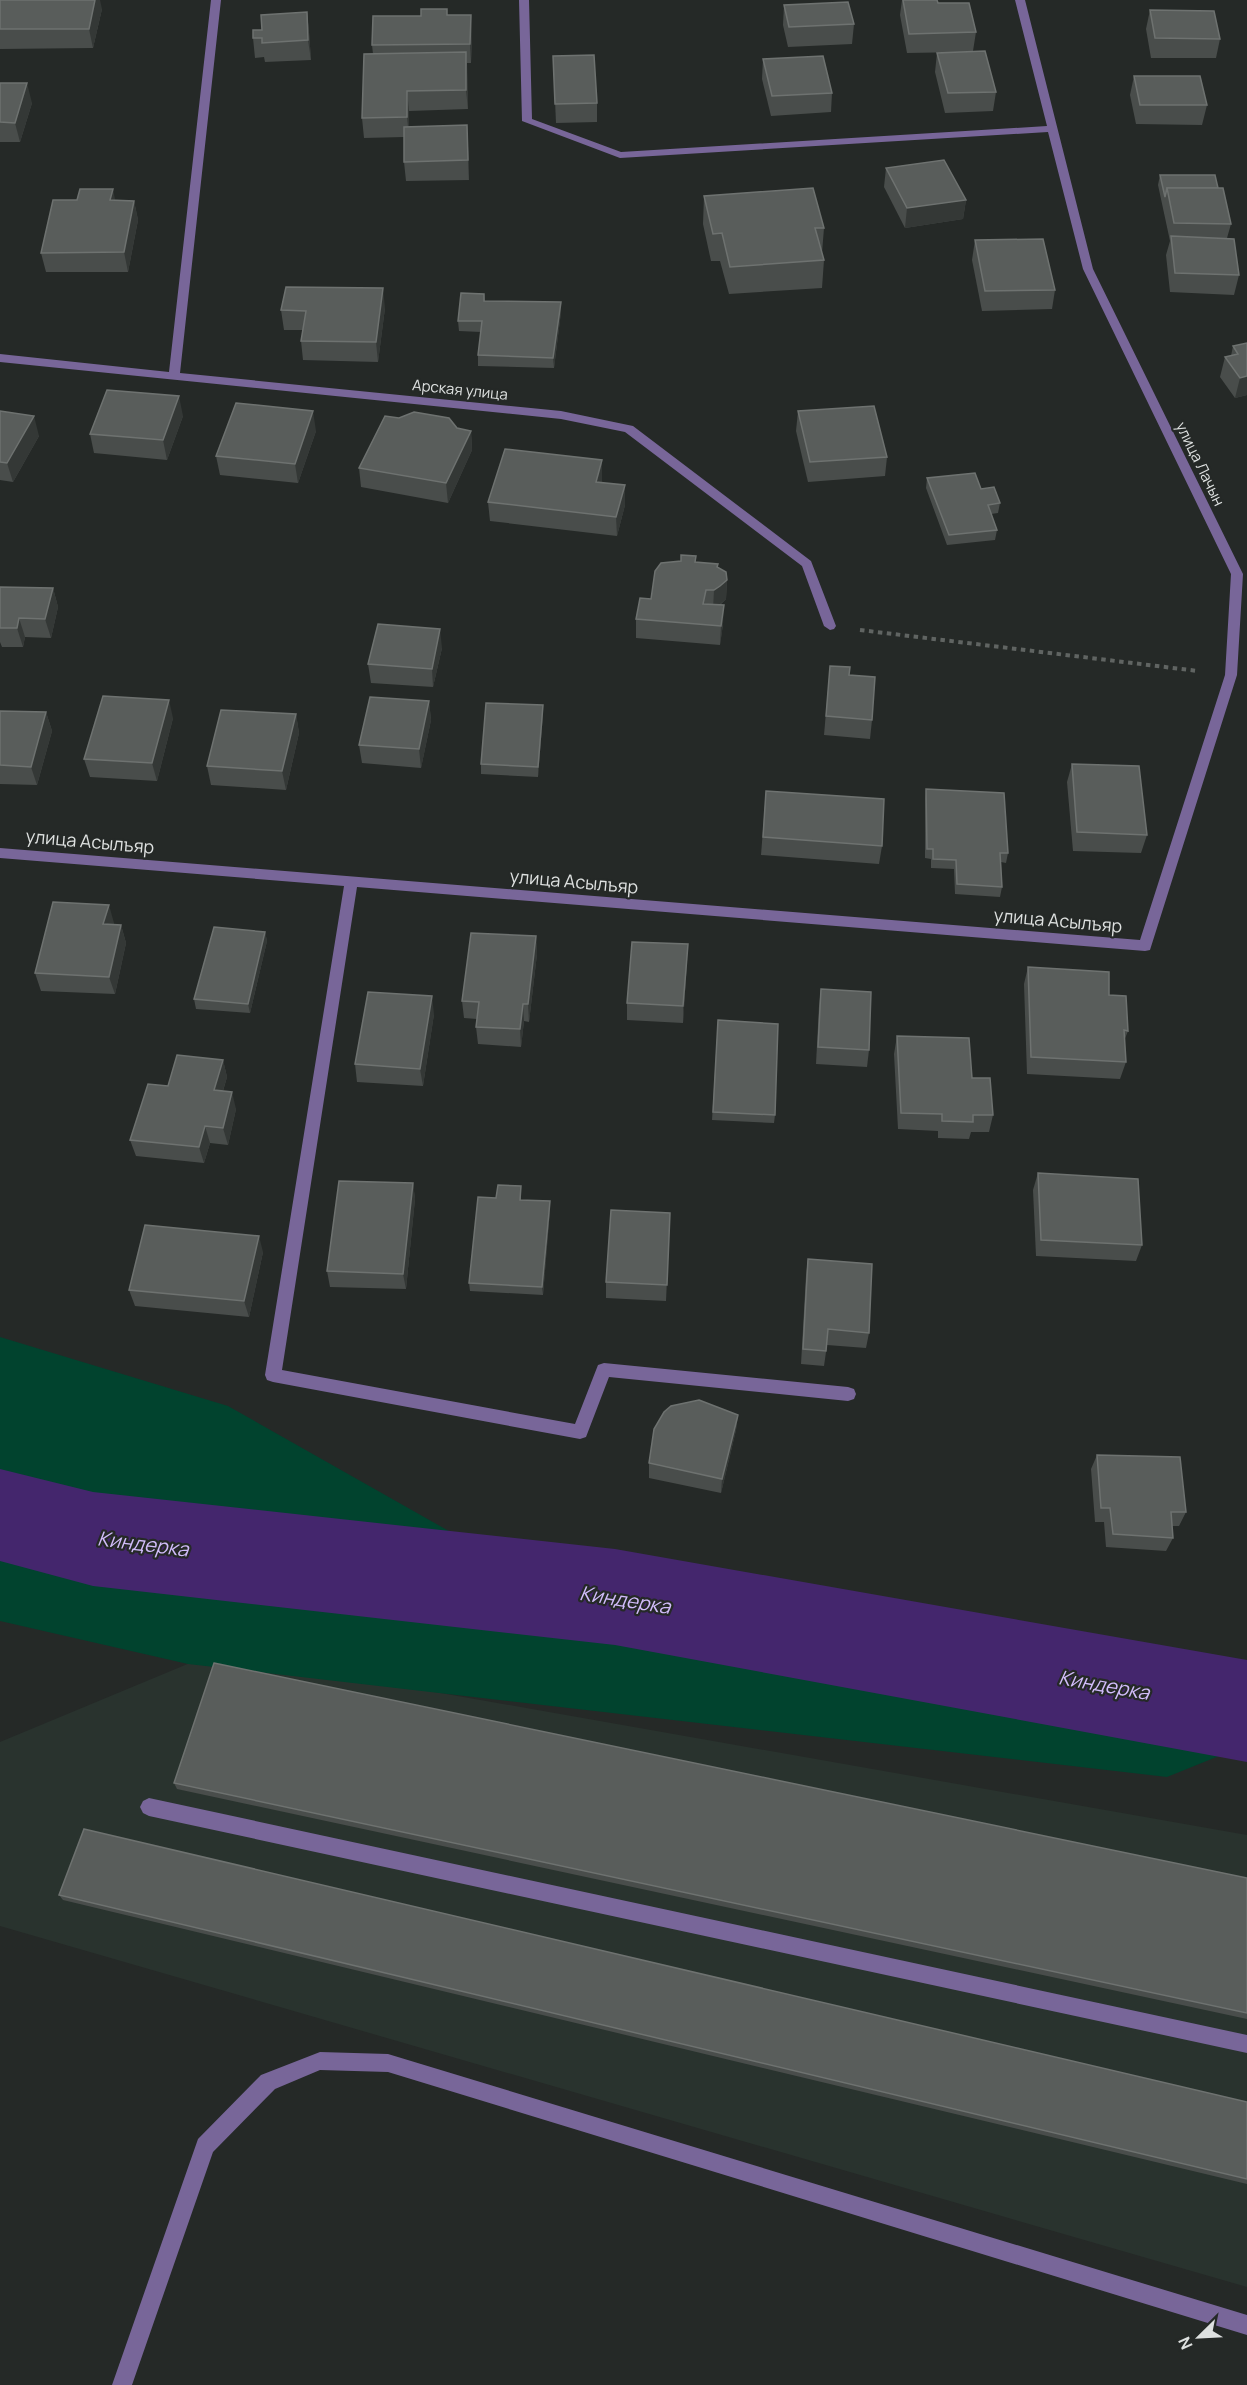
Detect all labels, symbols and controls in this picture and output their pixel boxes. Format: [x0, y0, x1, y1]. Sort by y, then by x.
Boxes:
street label: Арская улица [411, 374, 509, 405]
street label: улица Лачын [1171, 418, 1230, 509]
street label: улица Асылъяр [25, 823, 155, 859]
street label: улица Асылъяр [509, 863, 639, 899]
street label: улица Асылъяр [993, 902, 1123, 938]
water label: Киндерка [96, 1525, 191, 1563]
water label: Киндерка [578, 1579, 673, 1620]
water label: Киндерка [1057, 1663, 1152, 1706]
north arrow [1169, 2307, 1229, 2367]
text: N [1173, 2333, 1198, 2353]

